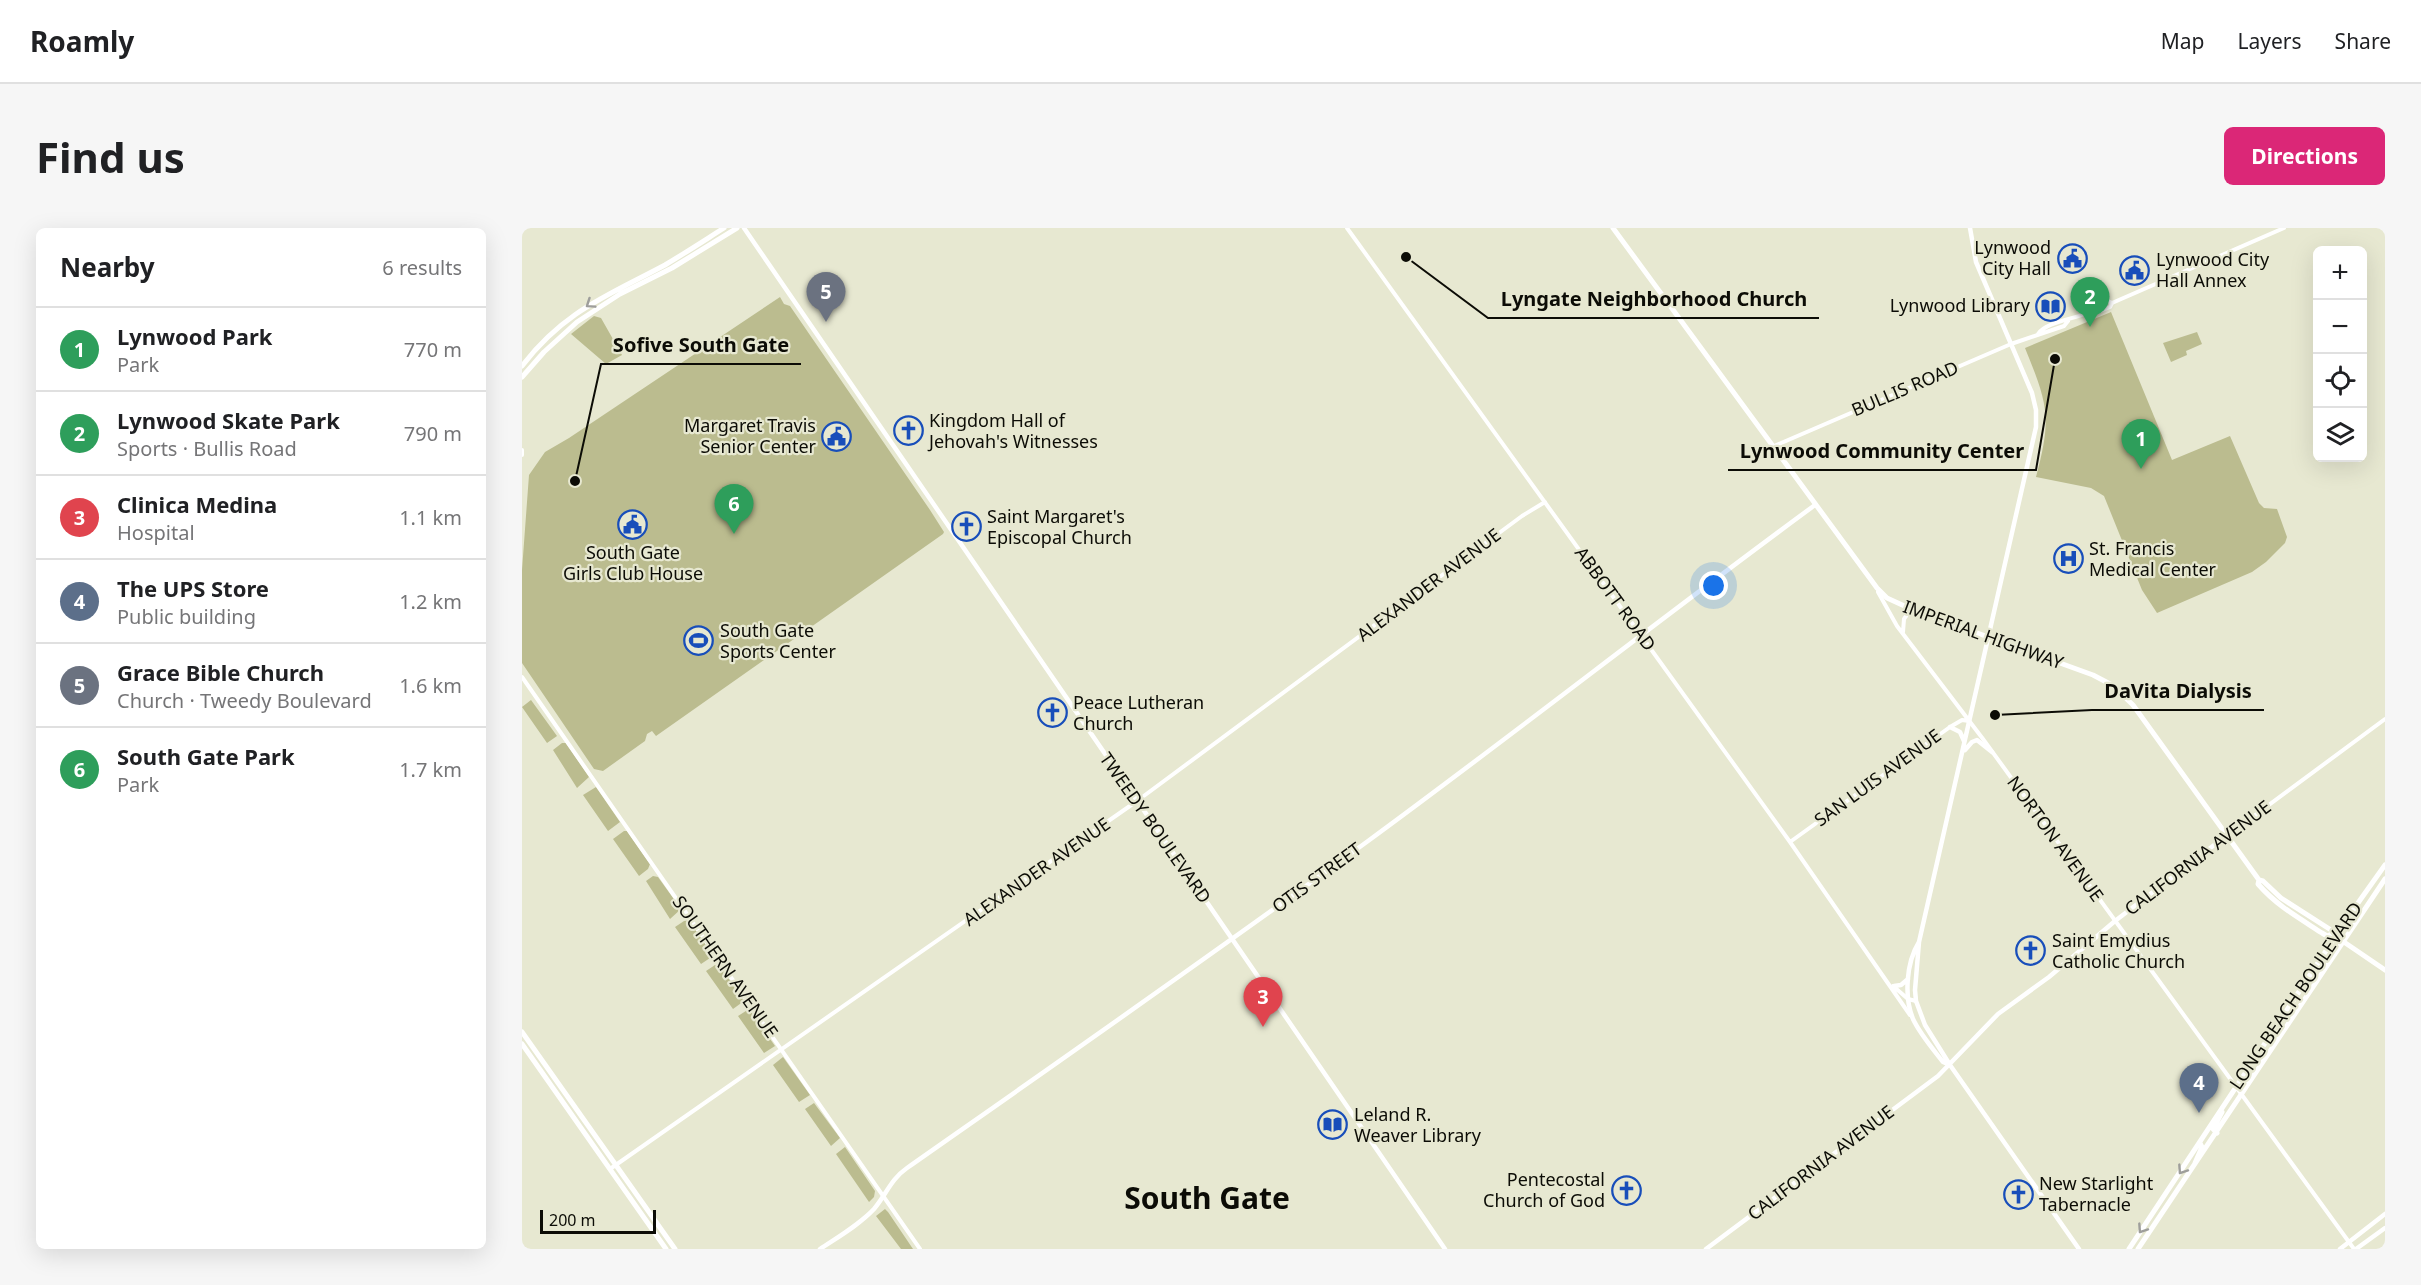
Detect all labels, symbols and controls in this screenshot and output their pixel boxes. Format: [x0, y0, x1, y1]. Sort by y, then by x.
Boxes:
text: Roamly [30, 22, 134, 60]
text: Map [2161, 27, 2205, 55]
text: Layers [2238, 27, 2302, 55]
text: Share [2335, 27, 2391, 55]
button: Directions [2224, 127, 2385, 185]
text: Find us [36, 128, 185, 185]
place label: Lynwood City Hall [1974, 235, 2051, 280]
public building icon: Lynwood City Hall [2056, 242, 2088, 274]
map controls [2313, 246, 2367, 462]
button: + [2313, 246, 2367, 300]
place label: Lynwood City Hall Annex [2156, 247, 2270, 292]
text: Nearby [60, 249, 155, 285]
text: 6 results [382, 254, 462, 281]
public building icon: Lynwood City Hall Annex [2119, 254, 2151, 286]
pin: 5 [806, 272, 846, 322]
pin: 2 [2070, 278, 2110, 327]
callout: Lyngate Neighborhood Church [1488, 280, 1819, 318]
text: Lyngate Neighborhood Church [1501, 285, 1807, 312]
library icon: Lynwood Library [2035, 290, 2067, 322]
place label: Lynwood Library [1890, 293, 2031, 317]
one-way arrow [585, 297, 596, 308]
button: − [2313, 300, 2367, 354]
text: Lynwood Park [117, 321, 272, 351]
callout: Sofive South Gate [601, 326, 801, 364]
text: Sofive South Gate [613, 331, 789, 358]
text: 1 [74, 336, 85, 363]
text: 770 m [404, 336, 462, 363]
text: Park [117, 351, 159, 378]
button: locate [2313, 354, 2367, 408]
street label: BULLIS ROAD [1847, 355, 1962, 421]
text: Lynwood Skate Park [117, 405, 340, 435]
place label: Kingdom Hall of Jehovah's Witnesses [927, 408, 1098, 453]
button: layers [2313, 408, 2367, 462]
place label: Margaret Travis Senior Center [684, 413, 817, 458]
church icon: Kingdom Hall of Jehovah's Witnesses [892, 415, 924, 447]
text: 2 [74, 420, 85, 447]
text: 790 m [404, 420, 462, 447]
public building icon: Margaret Travis Senior Center [821, 420, 853, 452]
pin: 1 [2122, 420, 2160, 469]
callout: Lynwood Community Center [1728, 432, 2036, 470]
text: Sports · Bullis Road [117, 435, 297, 462]
text: Lynwood Community Center [1740, 437, 2024, 464]
pin: 6 [714, 484, 754, 534]
text: Clinica Medina [117, 489, 277, 519]
text: 3 [74, 504, 85, 531]
text: 1.1 km [399, 504, 462, 531]
place label: Saint Margaret's Episcopal Church [987, 504, 1132, 549]
public building icon: South Gate Girls Club House [617, 508, 649, 540]
church icon: Saint Margaret's Episcopal Church [950, 511, 982, 543]
text: Hospital [117, 519, 195, 546]
street label: ALEXANDER AVENUE [1352, 522, 1505, 646]
place label: St. Francis Medical Center [2089, 536, 2217, 581]
place label: South Gate Girls Club House [563, 540, 703, 585]
street label: ABBOTT ROAD [1570, 542, 1662, 655]
hospital icon: St. Francis Medical Center [2052, 543, 2084, 575]
your location [1699, 571, 1728, 600]
text: The UPS Store [117, 573, 269, 603]
text: 4 [74, 588, 85, 615]
text: 1.2 km [399, 588, 462, 615]
street label: IMPERIAL HIGHWAY [1900, 594, 2067, 674]
text: Public building [117, 603, 256, 630]
place label: South Gate Sports Center [720, 618, 836, 663]
sports icon: South Gate Sports Center [683, 625, 715, 657]
text: Grace Bible Church [117, 657, 324, 687]
text: 5 [74, 672, 85, 699]
text: 1.6 km [399, 672, 462, 699]
callout: DaVita Dialysis [2092, 672, 2264, 710]
text: DaVita Dialysis [2104, 677, 2252, 704]
text: Church · Tweedy Boulevard [117, 687, 372, 714]
place label: Peace Lutheran Church [1073, 690, 1204, 735]
church icon: Peace Lutheran Church [1036, 697, 1068, 729]
street label: SAN LUIS AVENUE [1809, 723, 1946, 831]
text: South Gate Park [117, 741, 295, 771]
street label: TWEEDY BOULEVARD [1095, 747, 1217, 908]
text: 6 [74, 756, 85, 783]
text: 1.7 km [399, 756, 462, 783]
text: Park [117, 771, 159, 798]
street label: NORTON AVENUE [2002, 771, 2109, 906]
street label: CALIFORNIA AVENUE [2119, 794, 2275, 920]
street label: ALEXANDER AVENUE [958, 811, 1115, 931]
street label: OTIS STREET [1267, 837, 1366, 918]
street label: SOUTHERN AVENUE [668, 891, 784, 1042]
street label: LONG BEACH BOULEVARD [2223, 897, 2367, 1094]
place label: Saint Emydius Catholic Church [2052, 928, 2185, 973]
church icon: Saint Emydius Catholic Church [2015, 935, 2047, 967]
pin: 3 [1244, 978, 1282, 1027]
pin: 4 [2180, 1064, 2218, 1113]
street label: CALIFORNIA AVENUE [1742, 1099, 1898, 1225]
place label: Leland R. Weaver Library [1354, 1102, 1482, 1147]
library icon: Leland R. Weaver Library [1317, 1109, 1349, 1141]
one-way arrow [2178, 1163, 2189, 1174]
place label: Pentecostal Church of God [1483, 1167, 1605, 1212]
place label: New Starlight Tabernacle [2039, 1171, 2154, 1216]
church icon: Pentecostal Church of God [1610, 1174, 1642, 1206]
district label: South Gate [1124, 1177, 1290, 1218]
church icon: New Starlight Tabernacle [2002, 1178, 2034, 1210]
scale bar [540, 1207, 656, 1234]
text: 200 m [549, 1209, 596, 1231]
one-way arrow [2138, 1223, 2149, 1234]

